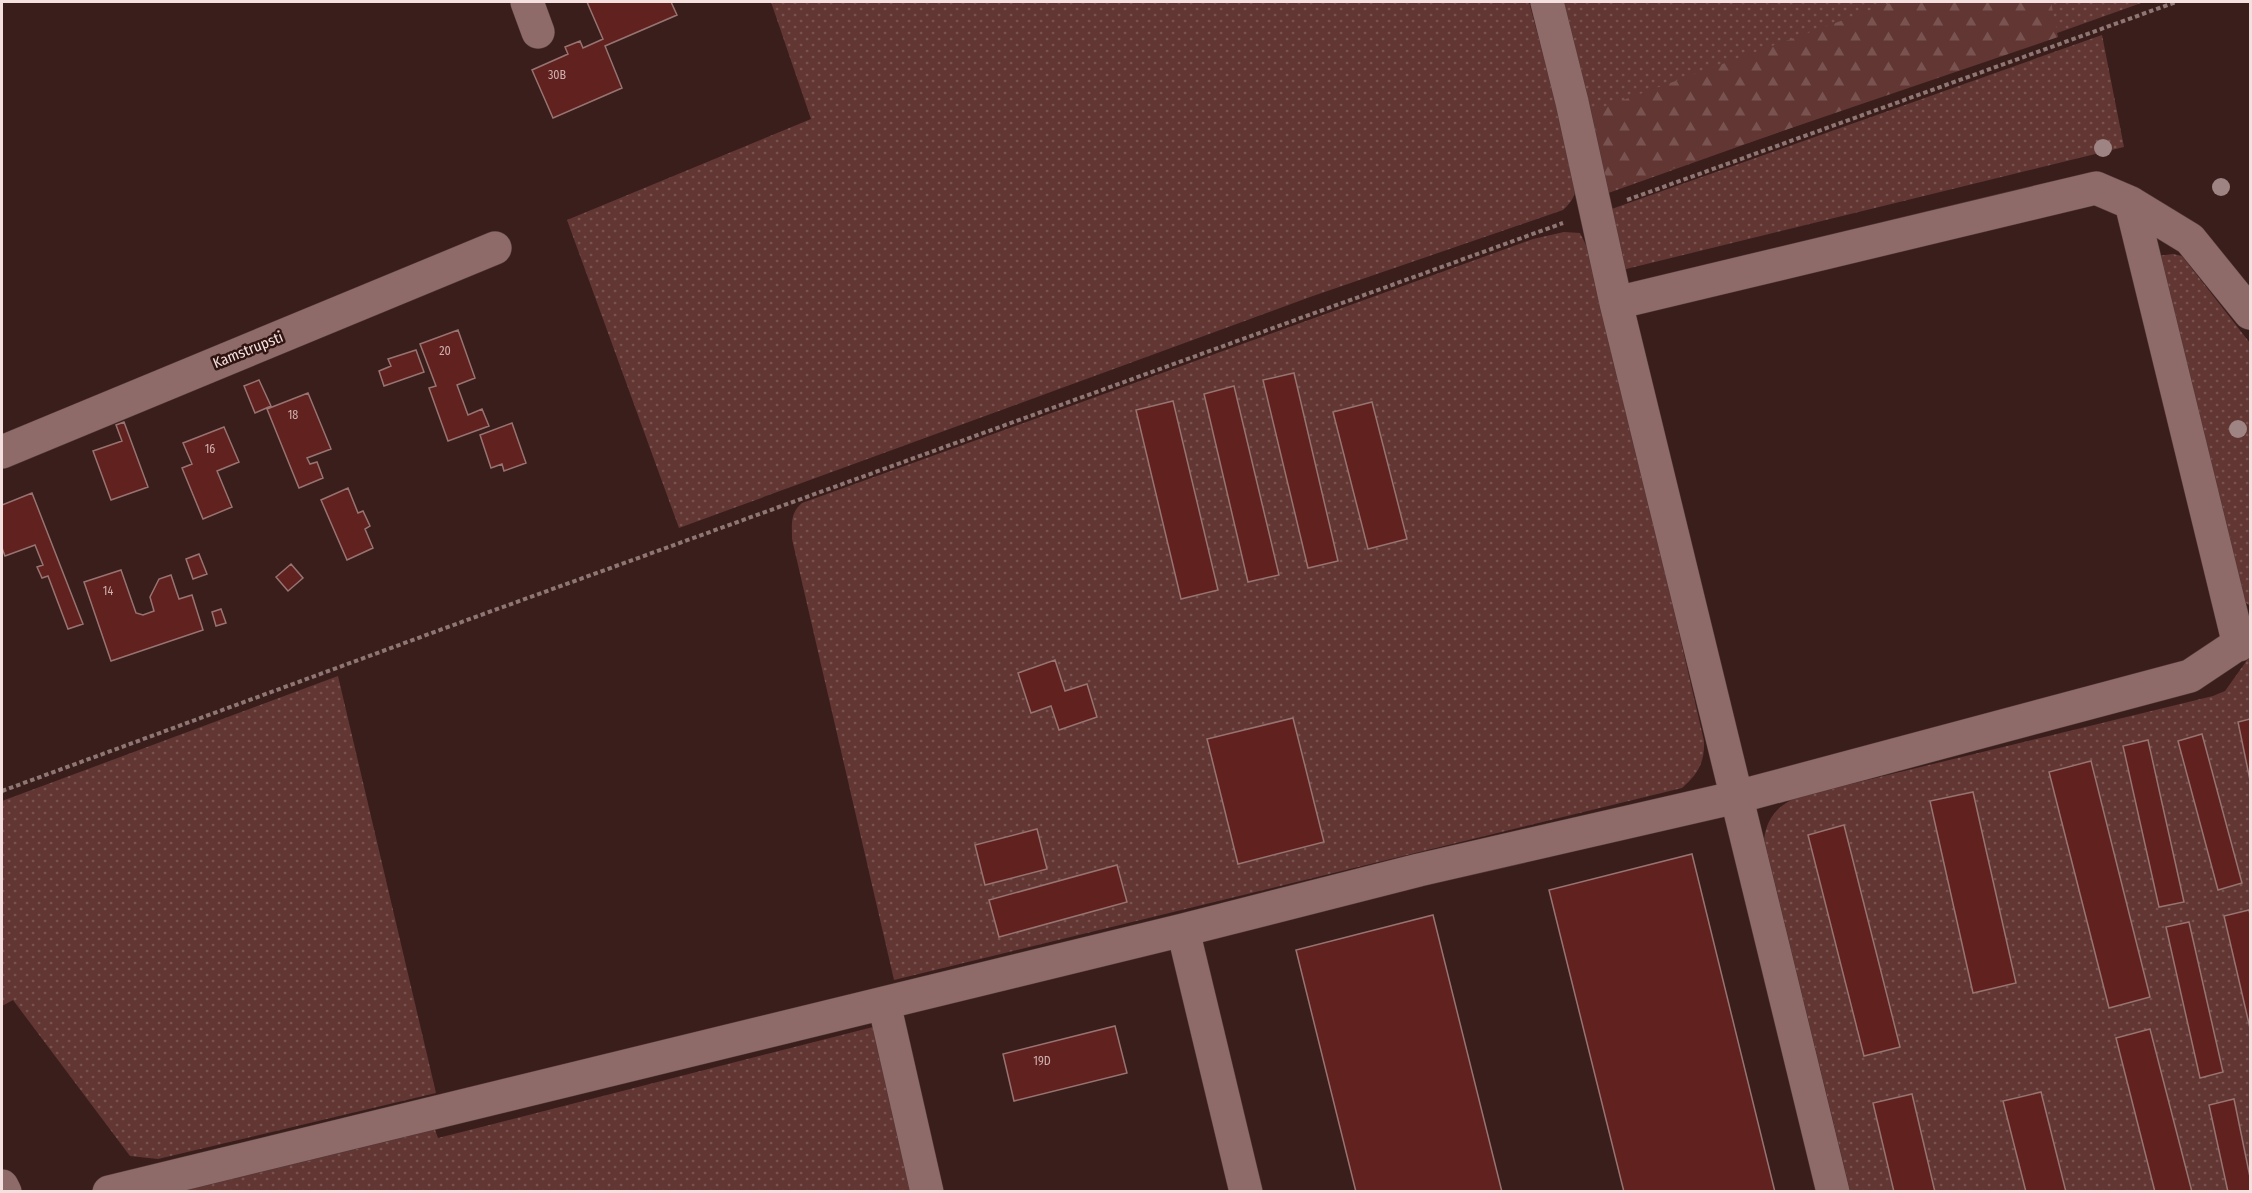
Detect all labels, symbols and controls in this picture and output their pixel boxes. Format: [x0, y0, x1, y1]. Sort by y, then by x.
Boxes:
house number: 30B [548, 68, 567, 82]
street label: Kamstrupsti [210, 328, 286, 372]
house number: 20 [439, 344, 451, 358]
house number: 18 [288, 408, 298, 422]
house number: 16 [205, 442, 215, 456]
house number: 14 [103, 584, 113, 598]
house number: 19D [1033, 1054, 1051, 1068]

